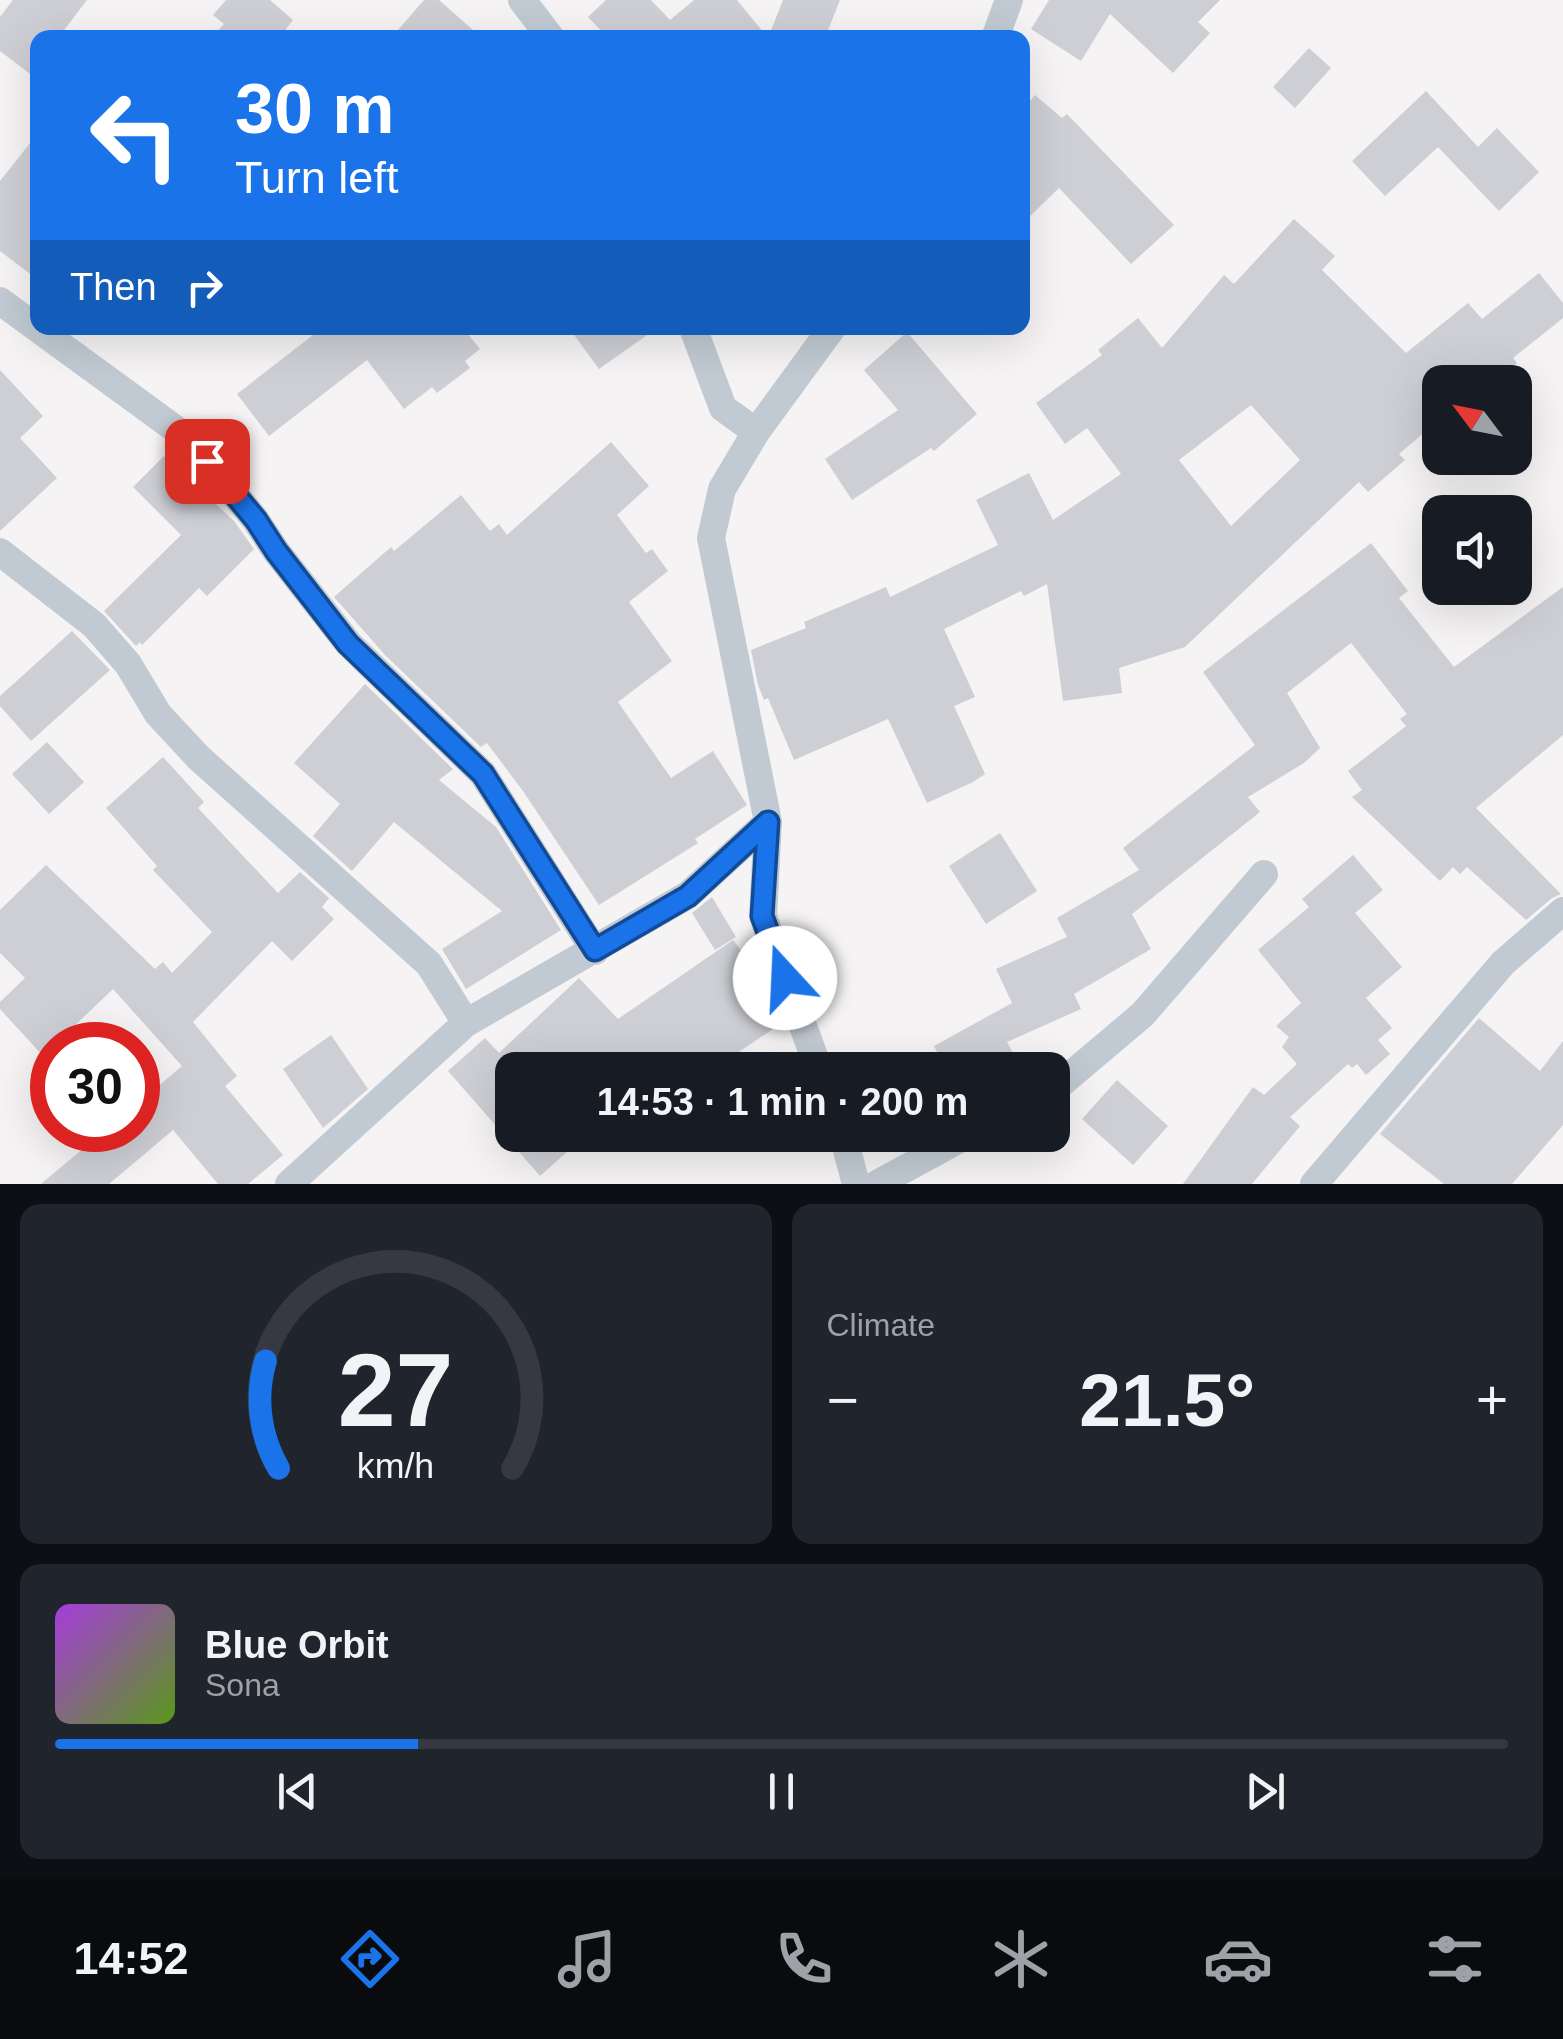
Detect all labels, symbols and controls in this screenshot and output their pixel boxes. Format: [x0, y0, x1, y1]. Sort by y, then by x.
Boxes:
icon: left [70, 70, 200, 200]
text: 30 m [235, 70, 395, 148]
text: Turn left [235, 152, 398, 203]
icon: right [177, 260, 232, 315]
text: Then [70, 266, 157, 308]
north arrow [1422, 365, 1532, 475]
map controls [1422, 365, 1532, 605]
pin [165, 419, 250, 504]
icon: arrive [180, 434, 235, 489]
button: sound [1422, 495, 1532, 605]
position arrow [733, 926, 837, 1030]
speed limit sign: 30 [30, 1022, 160, 1152]
text: 14:53 · 1 min · 200 m [597, 1081, 968, 1123]
text: Climate [827, 1307, 935, 1343]
text: 27 [338, 1332, 454, 1448]
text: 21.5° [1079, 1358, 1255, 1442]
text: − [827, 1369, 859, 1431]
text: + [1476, 1369, 1508, 1431]
text: km/h [357, 1446, 434, 1486]
text: Blue Orbit [205, 1624, 389, 1666]
text: Sona [205, 1667, 280, 1703]
icon: previous [270, 1764, 325, 1819]
icon: pause [754, 1764, 809, 1819]
icon: next [1238, 1764, 1293, 1819]
icon: directions [335, 1924, 405, 1994]
icon: music [552, 1924, 622, 1994]
icon: phone [769, 1924, 839, 1994]
icon: climate [986, 1924, 1056, 1994]
icon: car [1203, 1924, 1273, 1994]
icon: filters [1420, 1924, 1490, 1994]
text: 14:52 [73, 1933, 189, 1984]

